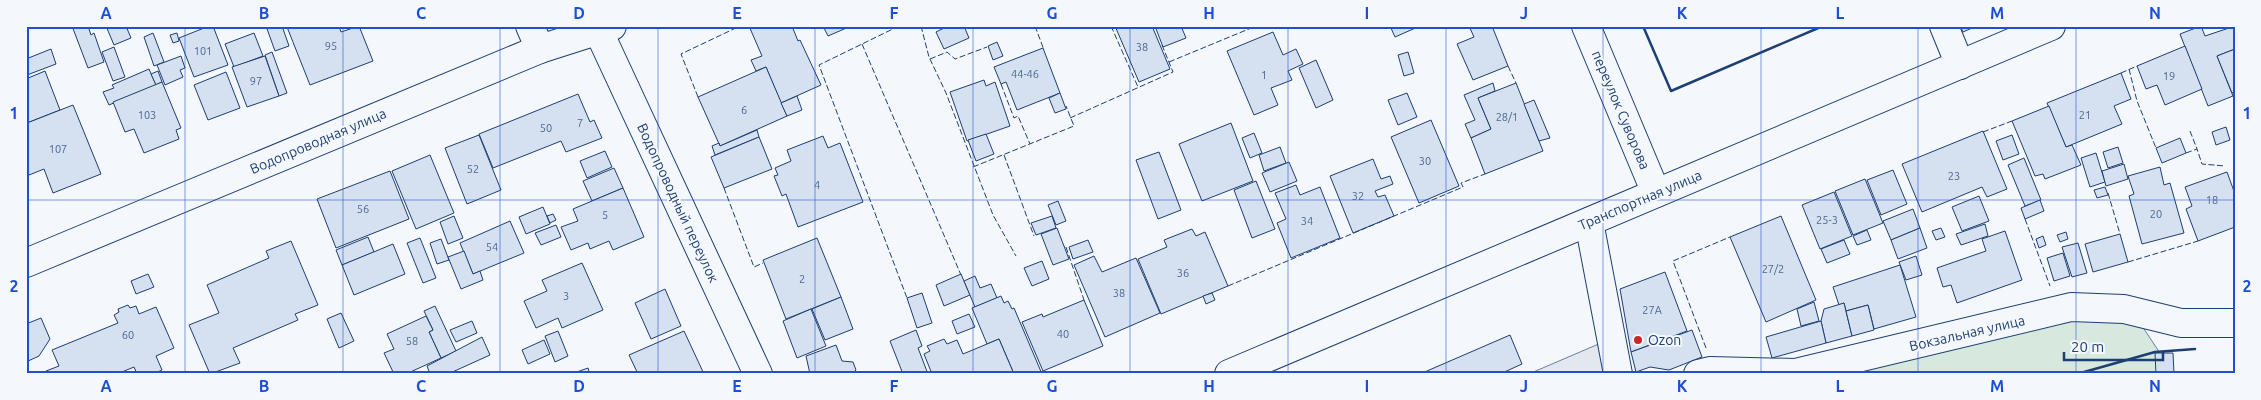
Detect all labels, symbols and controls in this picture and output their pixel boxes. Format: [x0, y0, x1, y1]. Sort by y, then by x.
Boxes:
text: A [100, 4, 112, 22]
text: B [259, 4, 269, 22]
text: C [416, 4, 426, 22]
text: D [573, 4, 585, 22]
text: E [732, 4, 742, 22]
text: F [890, 4, 899, 22]
text: G [1046, 4, 1058, 22]
text: H [1203, 4, 1215, 22]
text: I [1365, 4, 1369, 22]
text: J [1520, 4, 1528, 22]
text: K [1677, 4, 1688, 22]
text: L [1836, 4, 1845, 22]
text: M [1990, 4, 2004, 22]
text: N [2149, 4, 2161, 22]
house number: 95 [325, 40, 337, 52]
house number: 38 [1136, 41, 1148, 53]
house number: 101 [194, 45, 212, 57]
street label: переулок Суворова [1589, 48, 1653, 172]
house number: 44-46 [1011, 68, 1039, 80]
house number: 1 [1261, 69, 1267, 81]
house number: 19 [2163, 70, 2175, 82]
house number: 97 [250, 75, 262, 87]
text: 1 [9, 104, 19, 122]
house number: 6 [741, 104, 747, 116]
text: 1 [2242, 104, 2252, 122]
street label: Водопроводная улица [247, 105, 389, 177]
house number: 103 [138, 109, 156, 121]
house number: 21 [2079, 109, 2091, 121]
house number: 28/1 [1496, 111, 1518, 123]
house number: 7 [577, 117, 583, 129]
street label: Водопроводный переулок [634, 121, 722, 285]
house number: 50 [540, 122, 552, 134]
house number: 107 [49, 143, 67, 155]
house number: 30 [1419, 155, 1431, 167]
house number: 52 [467, 163, 479, 175]
street label: Транспортная улица [1576, 167, 1704, 233]
house number: 23 [1948, 170, 1960, 182]
house number: 4 [814, 179, 820, 191]
house number: 32 [1352, 190, 1364, 202]
house number: 18 [2206, 194, 2218, 206]
house number: 56 [357, 203, 369, 215]
house number: 20 [2150, 208, 2162, 220]
house number: 5 [602, 209, 608, 221]
house number: 25-3 [1816, 214, 1838, 226]
house number: 34 [1301, 215, 1313, 227]
house number: 54 [486, 241, 498, 253]
house number: 27/2 [1762, 263, 1784, 275]
house number: 36 [1177, 267, 1189, 279]
house number: 2 [799, 273, 805, 285]
text: 2 [9, 277, 19, 295]
text: 2 [2242, 277, 2252, 295]
house number: 38 [1113, 287, 1125, 299]
house number: 3 [563, 290, 569, 302]
house number: 27А [1642, 304, 1663, 316]
street label: Вокзальная улица [1908, 312, 2026, 354]
house number: 40 [1057, 328, 1069, 340]
house number: 60 [122, 329, 134, 341]
scale bar [2064, 330, 2162, 362]
place label: Ozon [1648, 332, 1681, 348]
marker: Ozon [1632, 334, 1644, 346]
house number: 58 [406, 335, 418, 347]
text: 20 m [2071, 338, 2104, 355]
text: A [100, 377, 112, 395]
text: B [259, 377, 269, 395]
text: C [416, 377, 426, 395]
text: D [573, 377, 585, 395]
text: E [732, 377, 742, 395]
text: F [890, 377, 899, 395]
text: G [1046, 377, 1058, 395]
text: H [1203, 377, 1215, 395]
text: I [1365, 377, 1369, 395]
text: J [1520, 377, 1528, 395]
text: K [1677, 377, 1688, 395]
text: L [1836, 377, 1845, 395]
text: M [1990, 377, 2004, 395]
text: N [2149, 377, 2161, 395]

